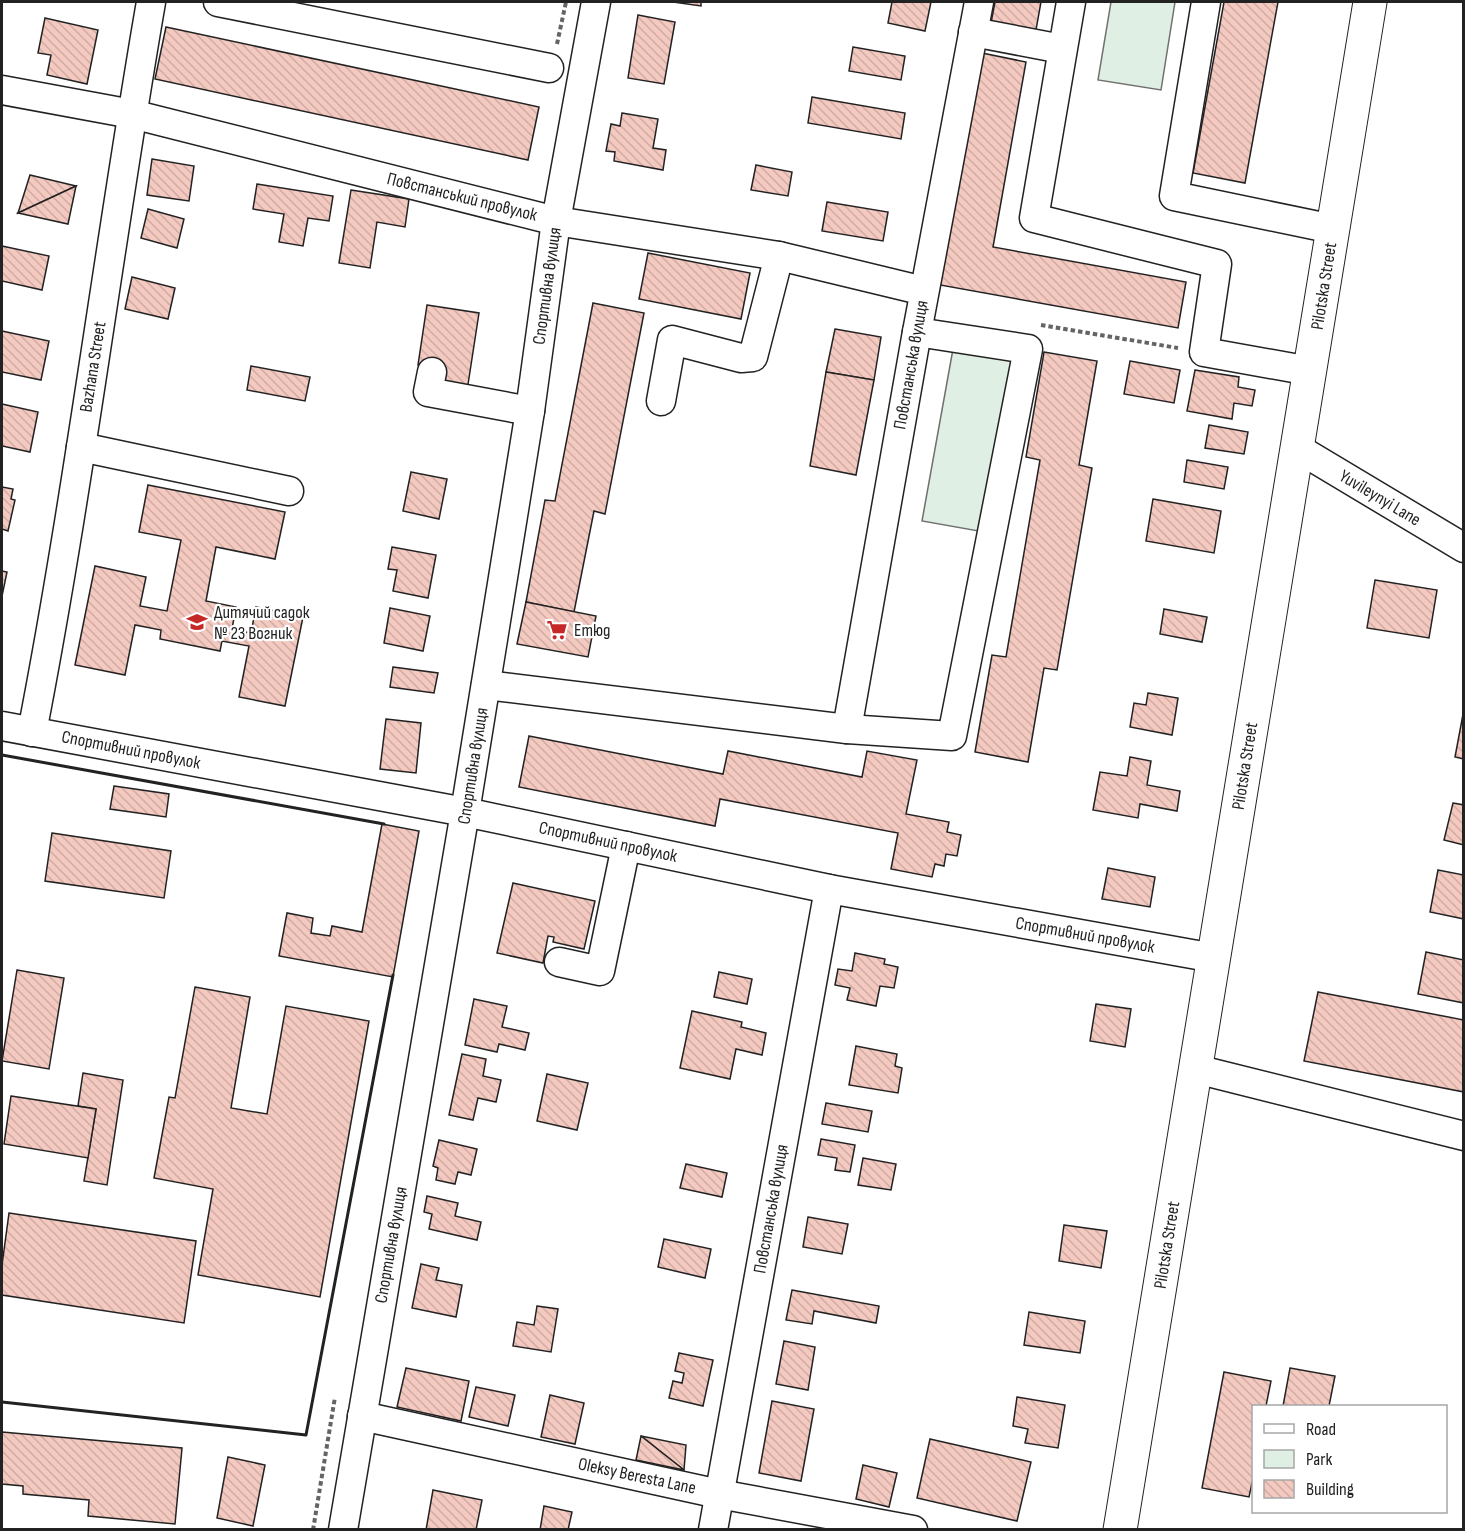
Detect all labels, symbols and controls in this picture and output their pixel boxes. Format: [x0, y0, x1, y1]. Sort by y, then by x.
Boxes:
street label: Повстанський провулок [385, 168, 539, 226]
street label: Спортивна вулиця [528, 226, 566, 346]
street label: Pilotska Street [1307, 240, 1341, 331]
street label: Повстанська вулиця [889, 299, 933, 431]
street label: Bazhana Street [75, 320, 111, 414]
street label: Yuvileynyi Lane [1335, 465, 1425, 531]
place label: Дитячий садок № 23 Вогник [214, 602, 310, 644]
school or university icon: Дитячий садок № 23 Вогник [185, 610, 209, 634]
supermarket icon: Етюд [545, 618, 569, 642]
place label: Етюд [574, 620, 611, 641]
street label: Спортивна вулиця [453, 706, 493, 826]
street label: Pilotska Street [1228, 720, 1262, 811]
street label: Спортивний провулок [60, 726, 202, 774]
street label: Спортивний провулок [537, 817, 679, 867]
street label: Спортивний провулок [1014, 912, 1156, 958]
street label: Повстанська вулиця [749, 1143, 793, 1275]
street label: Спортивна вулиця [370, 1185, 412, 1305]
street label: Pilotska Street [1150, 1199, 1184, 1290]
legend [1252, 1405, 1447, 1513]
text: Road [1306, 1419, 1336, 1440]
text: Park [1306, 1449, 1332, 1470]
street label: Oleksy Beresta Lane [576, 1453, 698, 1499]
text: Building [1306, 1479, 1354, 1500]

